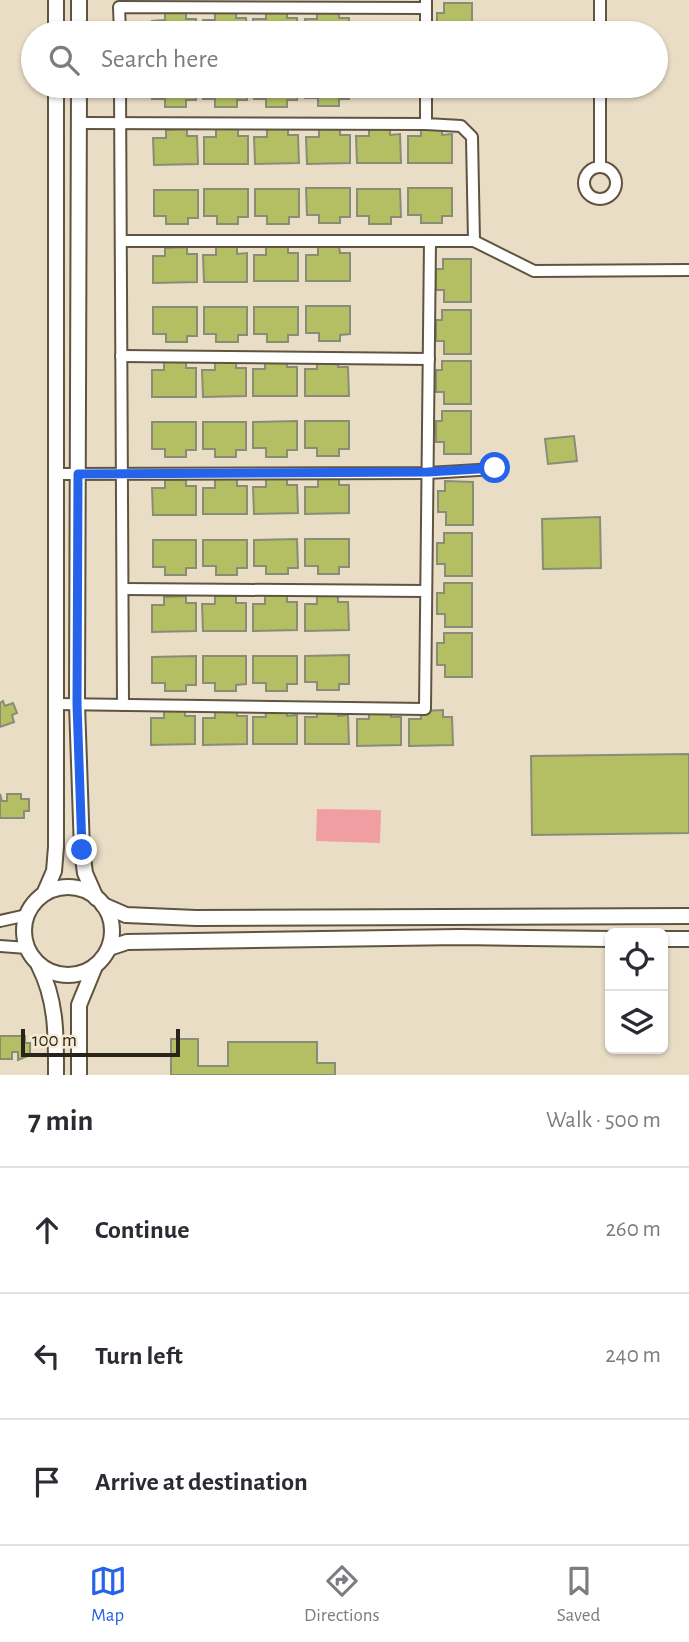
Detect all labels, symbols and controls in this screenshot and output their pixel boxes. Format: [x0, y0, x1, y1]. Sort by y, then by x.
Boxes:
search box [21, 21, 668, 98]
icon: search [45, 41, 83, 79]
text: Search here [101, 46, 219, 72]
route start [479, 452, 510, 483]
route end [66, 834, 97, 865]
map controls [605, 928, 668, 1054]
button: locate [605, 928, 668, 991]
button: layers [605, 991, 668, 1054]
scale bar [21, 1026, 180, 1058]
text: 100 m [32, 1031, 77, 1050]
text: 7 min [28, 1106, 93, 1136]
text: Walk · 500 m [546, 1109, 661, 1132]
icon: ahead [28, 1211, 66, 1249]
text: Continue [95, 1217, 190, 1243]
text: 260 m [605, 1218, 661, 1241]
icon: left [28, 1337, 66, 1375]
text: Turn left [95, 1343, 183, 1369]
text: 240 m [605, 1344, 661, 1367]
icon: arrive [28, 1463, 66, 1501]
text: Arrive at destination [95, 1469, 308, 1495]
tab: Map [89, 1562, 127, 1627]
tab: Directions [304, 1562, 380, 1627]
tab: Saved [557, 1562, 600, 1627]

